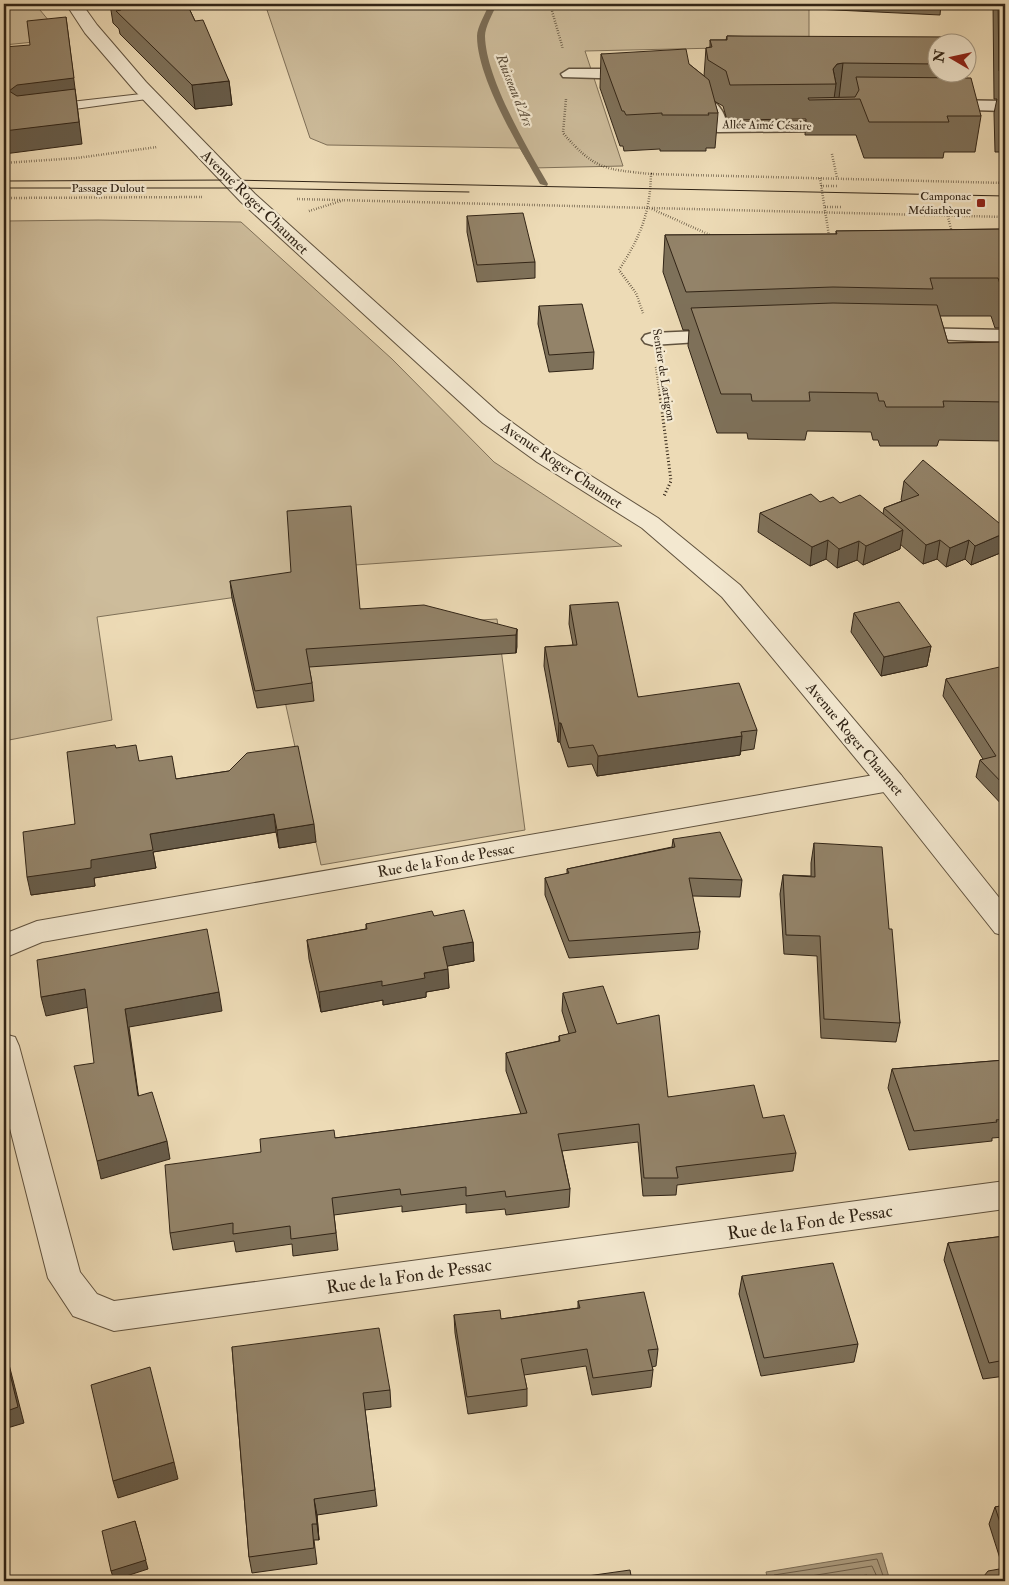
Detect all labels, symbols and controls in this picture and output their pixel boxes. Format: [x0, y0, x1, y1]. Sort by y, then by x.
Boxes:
north arrow [926, 32, 976, 82]
text: N [930, 48, 949, 65]
water label: Ruisseau d'Ars [492, 51, 537, 130]
street label: Allée Aimé Césaire [721, 117, 812, 134]
street label: Avenue Roger Chaumet [196, 145, 313, 259]
street label: Passage Dulout [71, 181, 145, 196]
place label: Camponac Médiathèque [908, 189, 971, 218]
marker: Camponac Médiathèque [975, 197, 987, 209]
street label: Sentier de Lartigon [649, 328, 678, 422]
street label: Avenue Roger Chaumet [497, 417, 626, 513]
street label: Avenue Roger Chaumet [801, 678, 908, 800]
street label: Rue de la Fon de Pessac [376, 839, 516, 882]
street label: Rue de la Fon de Pessac [726, 1200, 894, 1245]
street label: Rue de la Fon de Pessac [325, 1254, 493, 1299]

